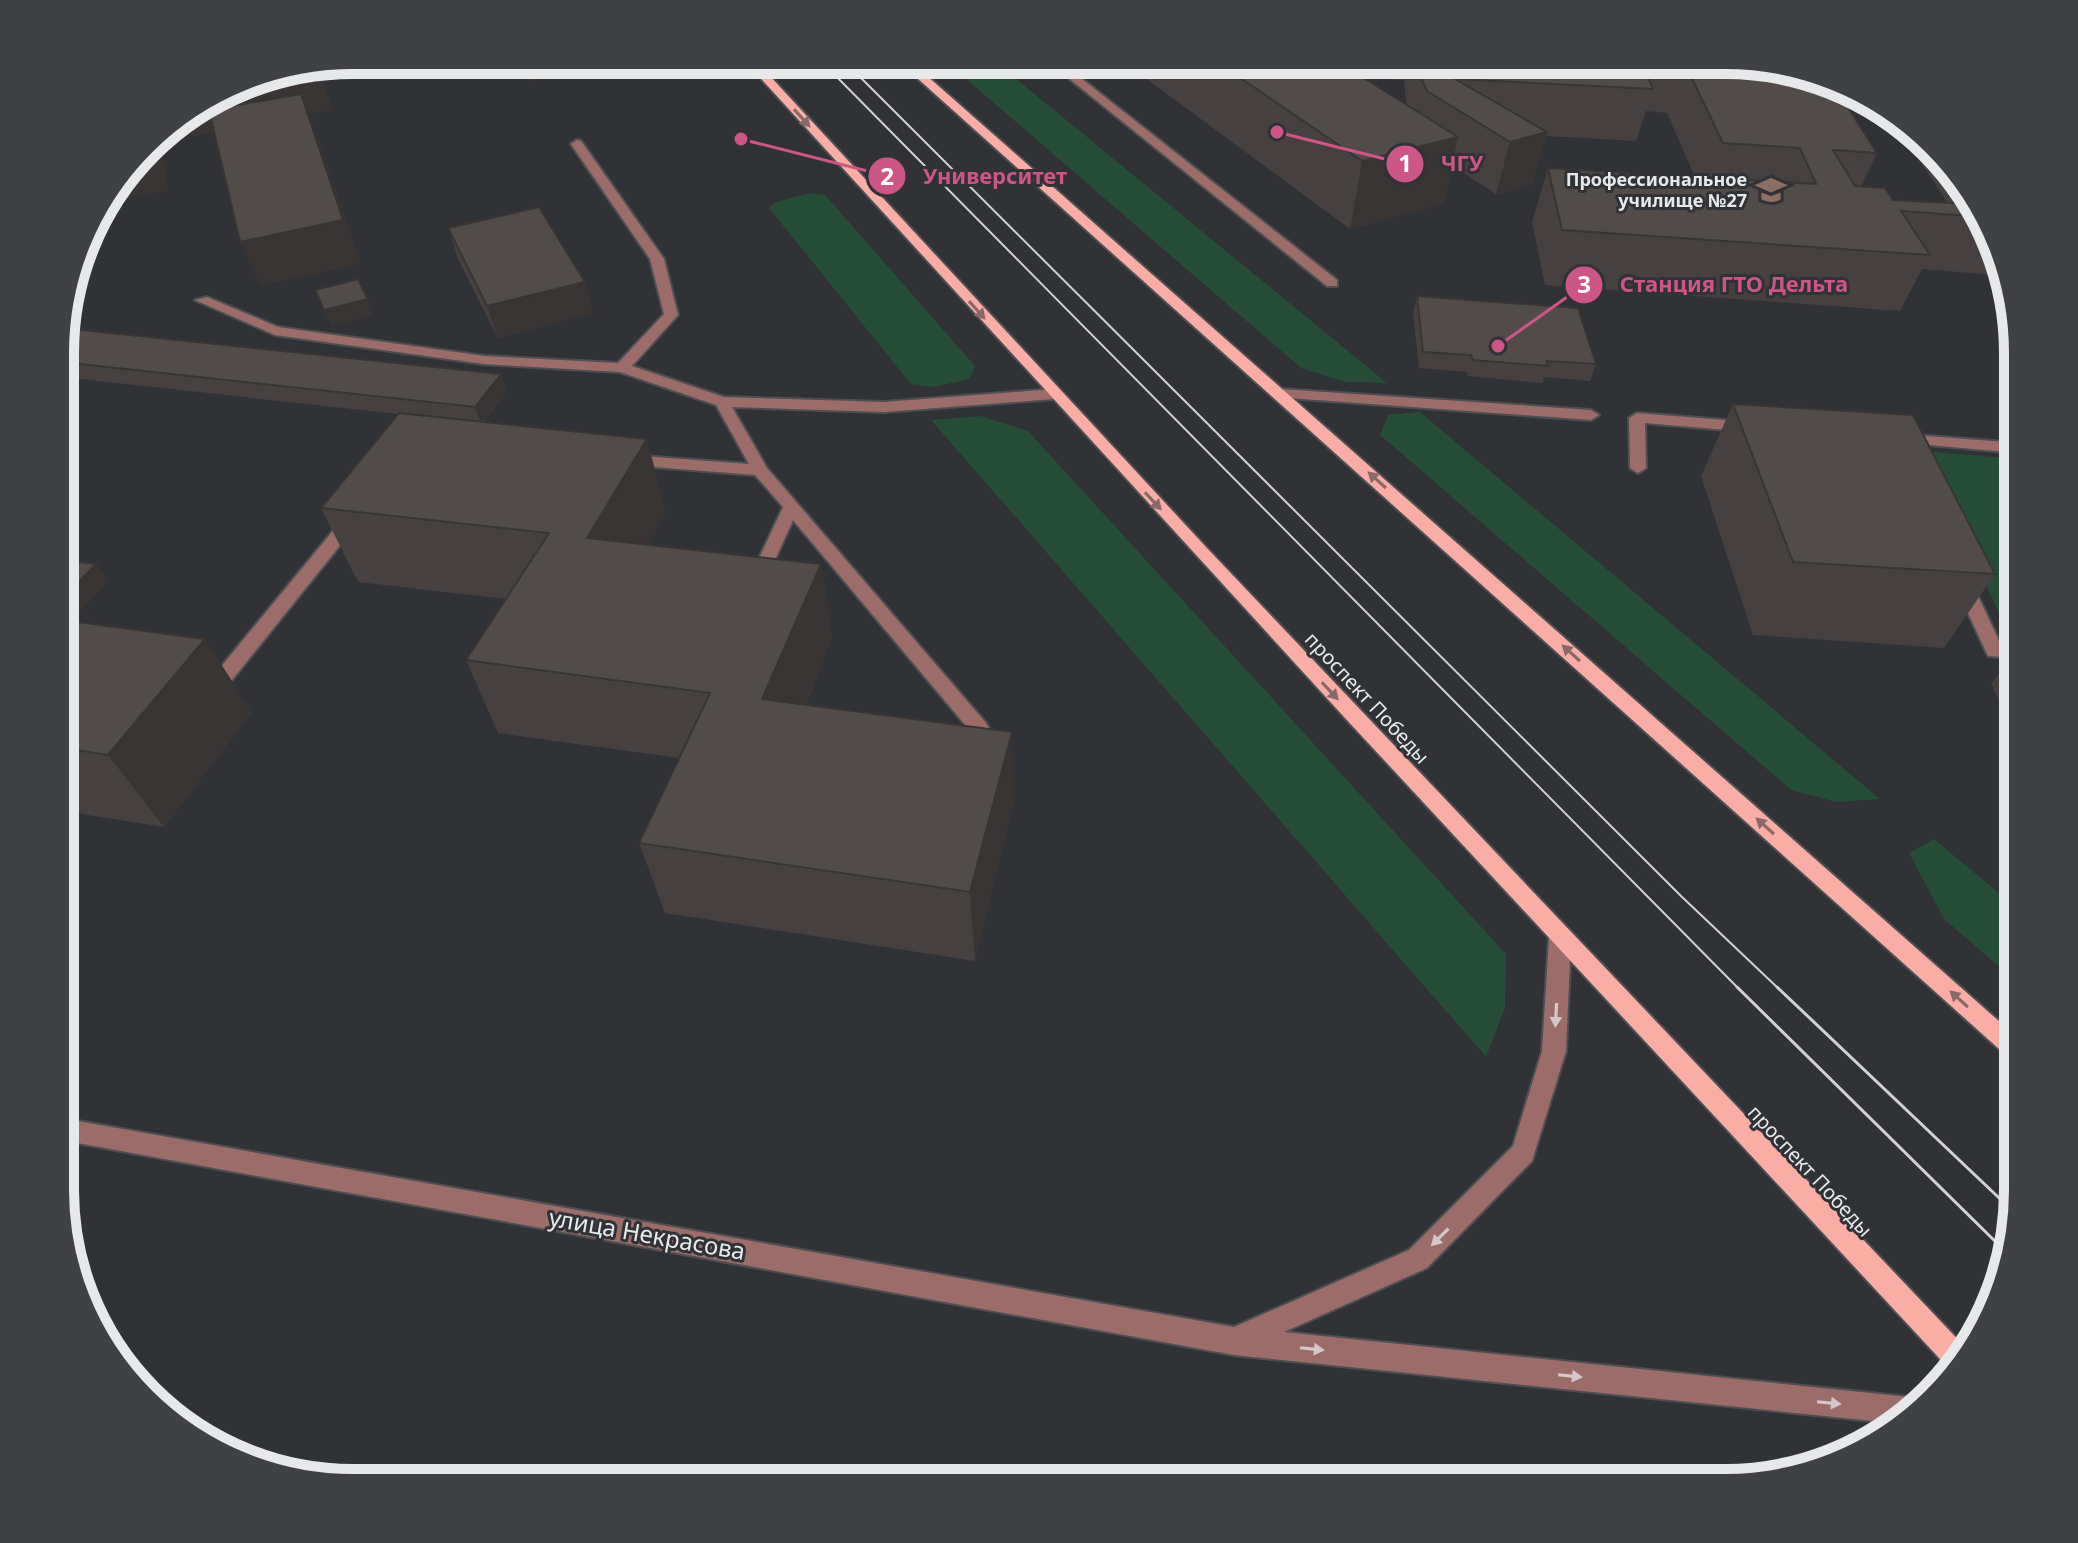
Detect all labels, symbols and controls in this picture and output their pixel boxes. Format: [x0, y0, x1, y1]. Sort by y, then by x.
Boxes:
one-way arrow [792, 108, 810, 127]
callout: ЧГУ [1385, 141, 1499, 187]
text: 1 [1398, 146, 1412, 179]
text: ЧГУ [1441, 147, 1484, 177]
callout: Университет [867, 153, 1083, 199]
text: 2 [880, 159, 894, 192]
text: Университет [923, 160, 1067, 190]
place label: Профессиональное училище №27 [1566, 167, 1747, 212]
school or university icon: Профессиональное училище №27 [1754, 173, 1788, 207]
callout: Станция ГТО Дельта [1564, 262, 1865, 308]
text: 3 [1577, 267, 1591, 300]
text: Станция ГТО Дельта [1620, 268, 1848, 298]
one-way arrow [968, 299, 985, 319]
one-way arrow [1368, 472, 1387, 490]
one-way arrow [1144, 491, 1162, 510]
street label: проспект Победы [1299, 626, 1436, 769]
one-way arrow [1562, 645, 1581, 663]
one-way arrow [1321, 681, 1339, 700]
one-way arrow [1756, 818, 1775, 836]
one-way arrow [1950, 991, 1969, 1009]
one-way arrow [1549, 1003, 1562, 1028]
street label: проспект Победы [1742, 1099, 1879, 1242]
street label: улица Некрасова [547, 1200, 748, 1267]
one-way arrow [1431, 1227, 1450, 1246]
one-way arrow [1300, 1343, 1325, 1356]
one-way arrow [1558, 1370, 1583, 1383]
one-way arrow [1817, 1396, 1842, 1409]

